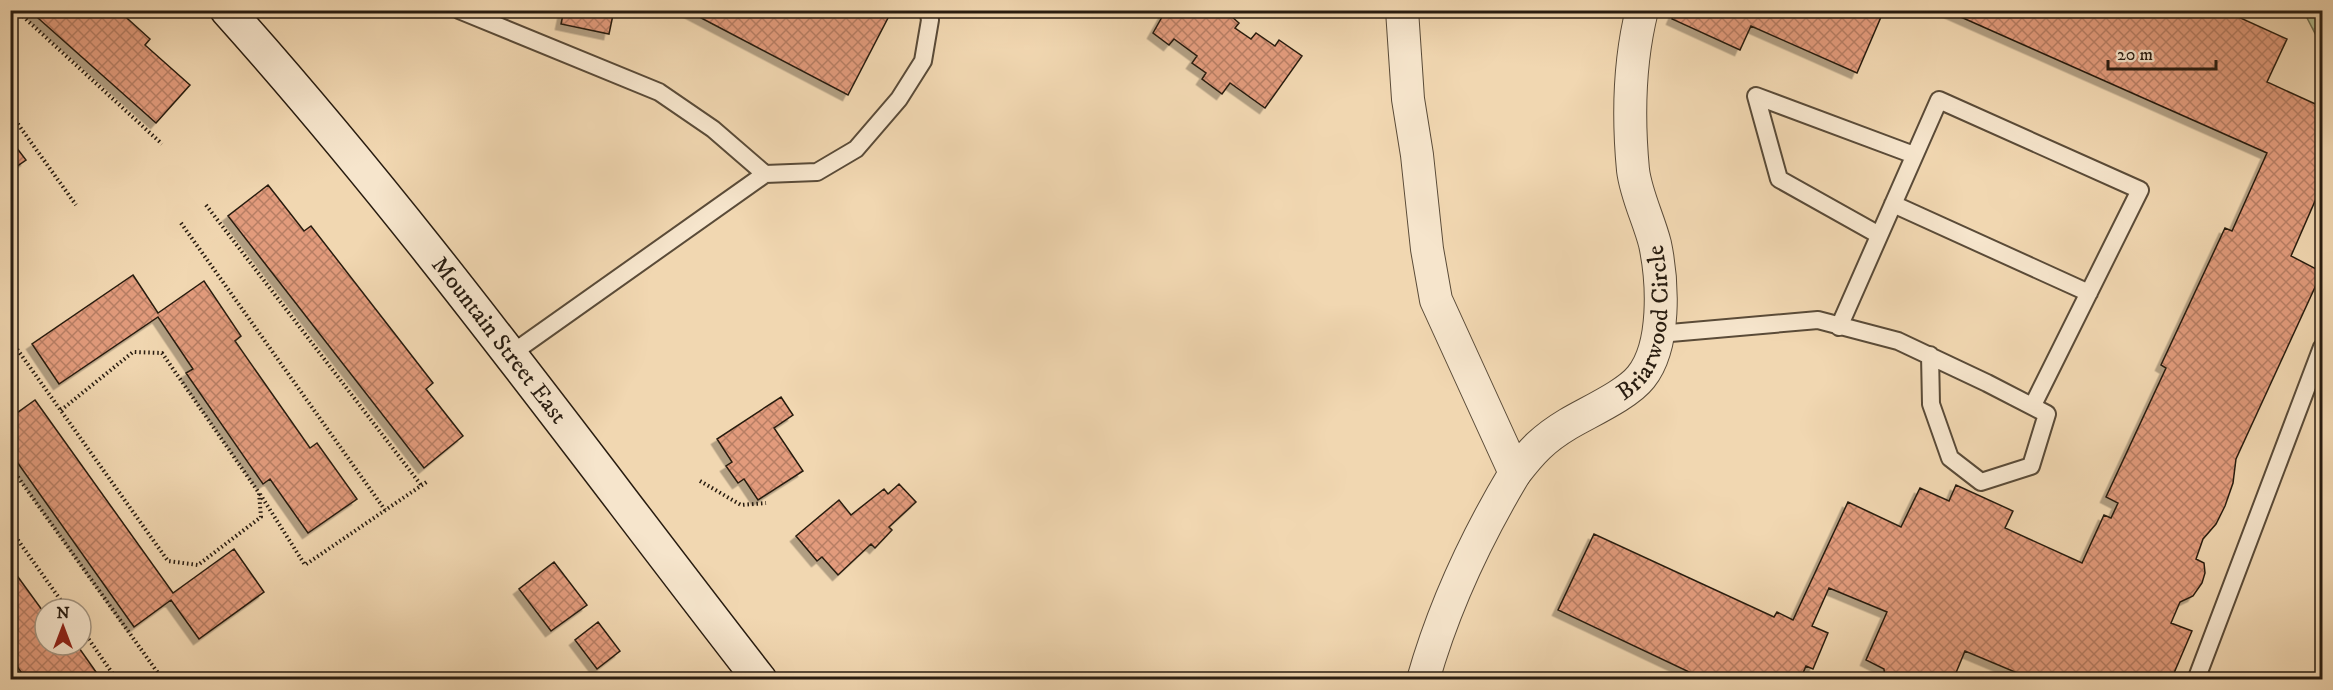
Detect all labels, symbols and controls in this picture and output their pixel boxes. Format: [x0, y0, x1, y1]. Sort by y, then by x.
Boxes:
scale bar [2108, 33, 2216, 71]
text: 20 m [2117, 44, 2153, 66]
street label: Briarwood Circle [1611, 243, 1676, 407]
street label: Mountain Street East [425, 251, 573, 430]
north arrow [33, 597, 93, 657]
text: N [56, 603, 70, 623]

